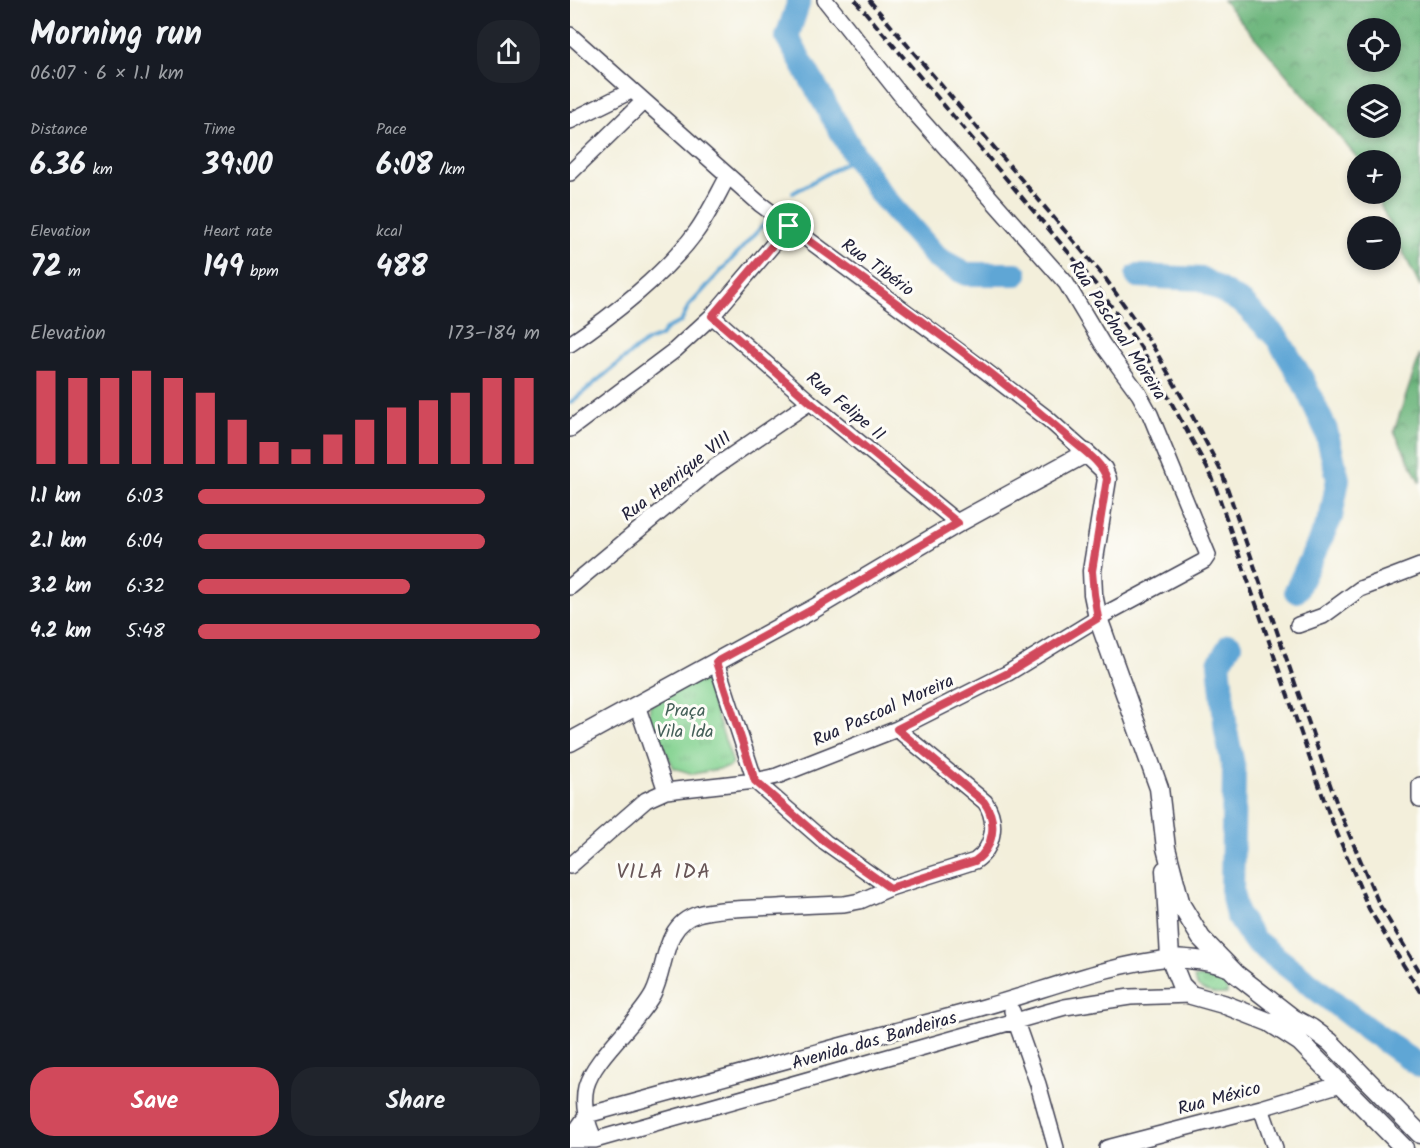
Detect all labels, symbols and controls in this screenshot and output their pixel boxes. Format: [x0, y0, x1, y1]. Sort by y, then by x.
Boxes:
text: Morning run [30, 9, 202, 62]
map controls [1347, 18, 1401, 270]
button: locate [1347, 18, 1401, 72]
button: share [477, 20, 540, 83]
text: 06:07 · 6 × 1.1 km [30, 58, 184, 90]
button: layers [1347, 84, 1401, 138]
text: Distance [30, 117, 88, 142]
text: Time [203, 117, 235, 142]
text: Pace [376, 117, 407, 142]
text: 6.36 [30, 142, 86, 190]
text: 39:00 [203, 142, 273, 190]
text: 6:08 [376, 142, 433, 190]
button: + [1347, 150, 1401, 204]
text: km [86, 157, 113, 182]
text: /km [433, 157, 465, 182]
pin [763, 200, 814, 251]
icon: arrive [772, 209, 805, 242]
button: − [1347, 216, 1401, 270]
text: Elevation [30, 219, 91, 244]
text: Heart rate [203, 219, 273, 244]
text: kcal [376, 219, 402, 244]
street label: Rua Tibério [834, 232, 920, 305]
text: 72 [30, 244, 62, 292]
text: 149 [203, 244, 244, 292]
text: 488 [376, 244, 428, 292]
street label: Rua Paschoal Moreira [1061, 255, 1173, 407]
text: m [62, 259, 81, 284]
text: bpm [244, 259, 279, 284]
text: Elevation [30, 318, 106, 350]
text: 173–184 m [448, 318, 540, 350]
street label: Rua Felipe II [799, 365, 891, 449]
street label: Rua Henrique VIII [615, 425, 739, 530]
text: 1.1 km [30, 481, 81, 513]
text: 6:03 [126, 481, 163, 513]
text: 2.1 km [30, 526, 86, 558]
text: 6:04 [126, 526, 163, 558]
text: 3.2 km [30, 571, 91, 603]
text: 6:32 [126, 571, 165, 603]
text: 4.2 km [30, 616, 91, 648]
text: 5:48 [126, 616, 165, 648]
street label: Rua Pascoal Moreira [808, 667, 959, 756]
park label: Praça Vila Ida [657, 697, 713, 747]
district label: VILA IDA [616, 856, 712, 889]
street label: Avenida das Bandeiras [789, 1004, 961, 1079]
button: Save [30, 1067, 279, 1136]
button: Share [291, 1067, 540, 1136]
street label: Rua México [1175, 1074, 1264, 1124]

